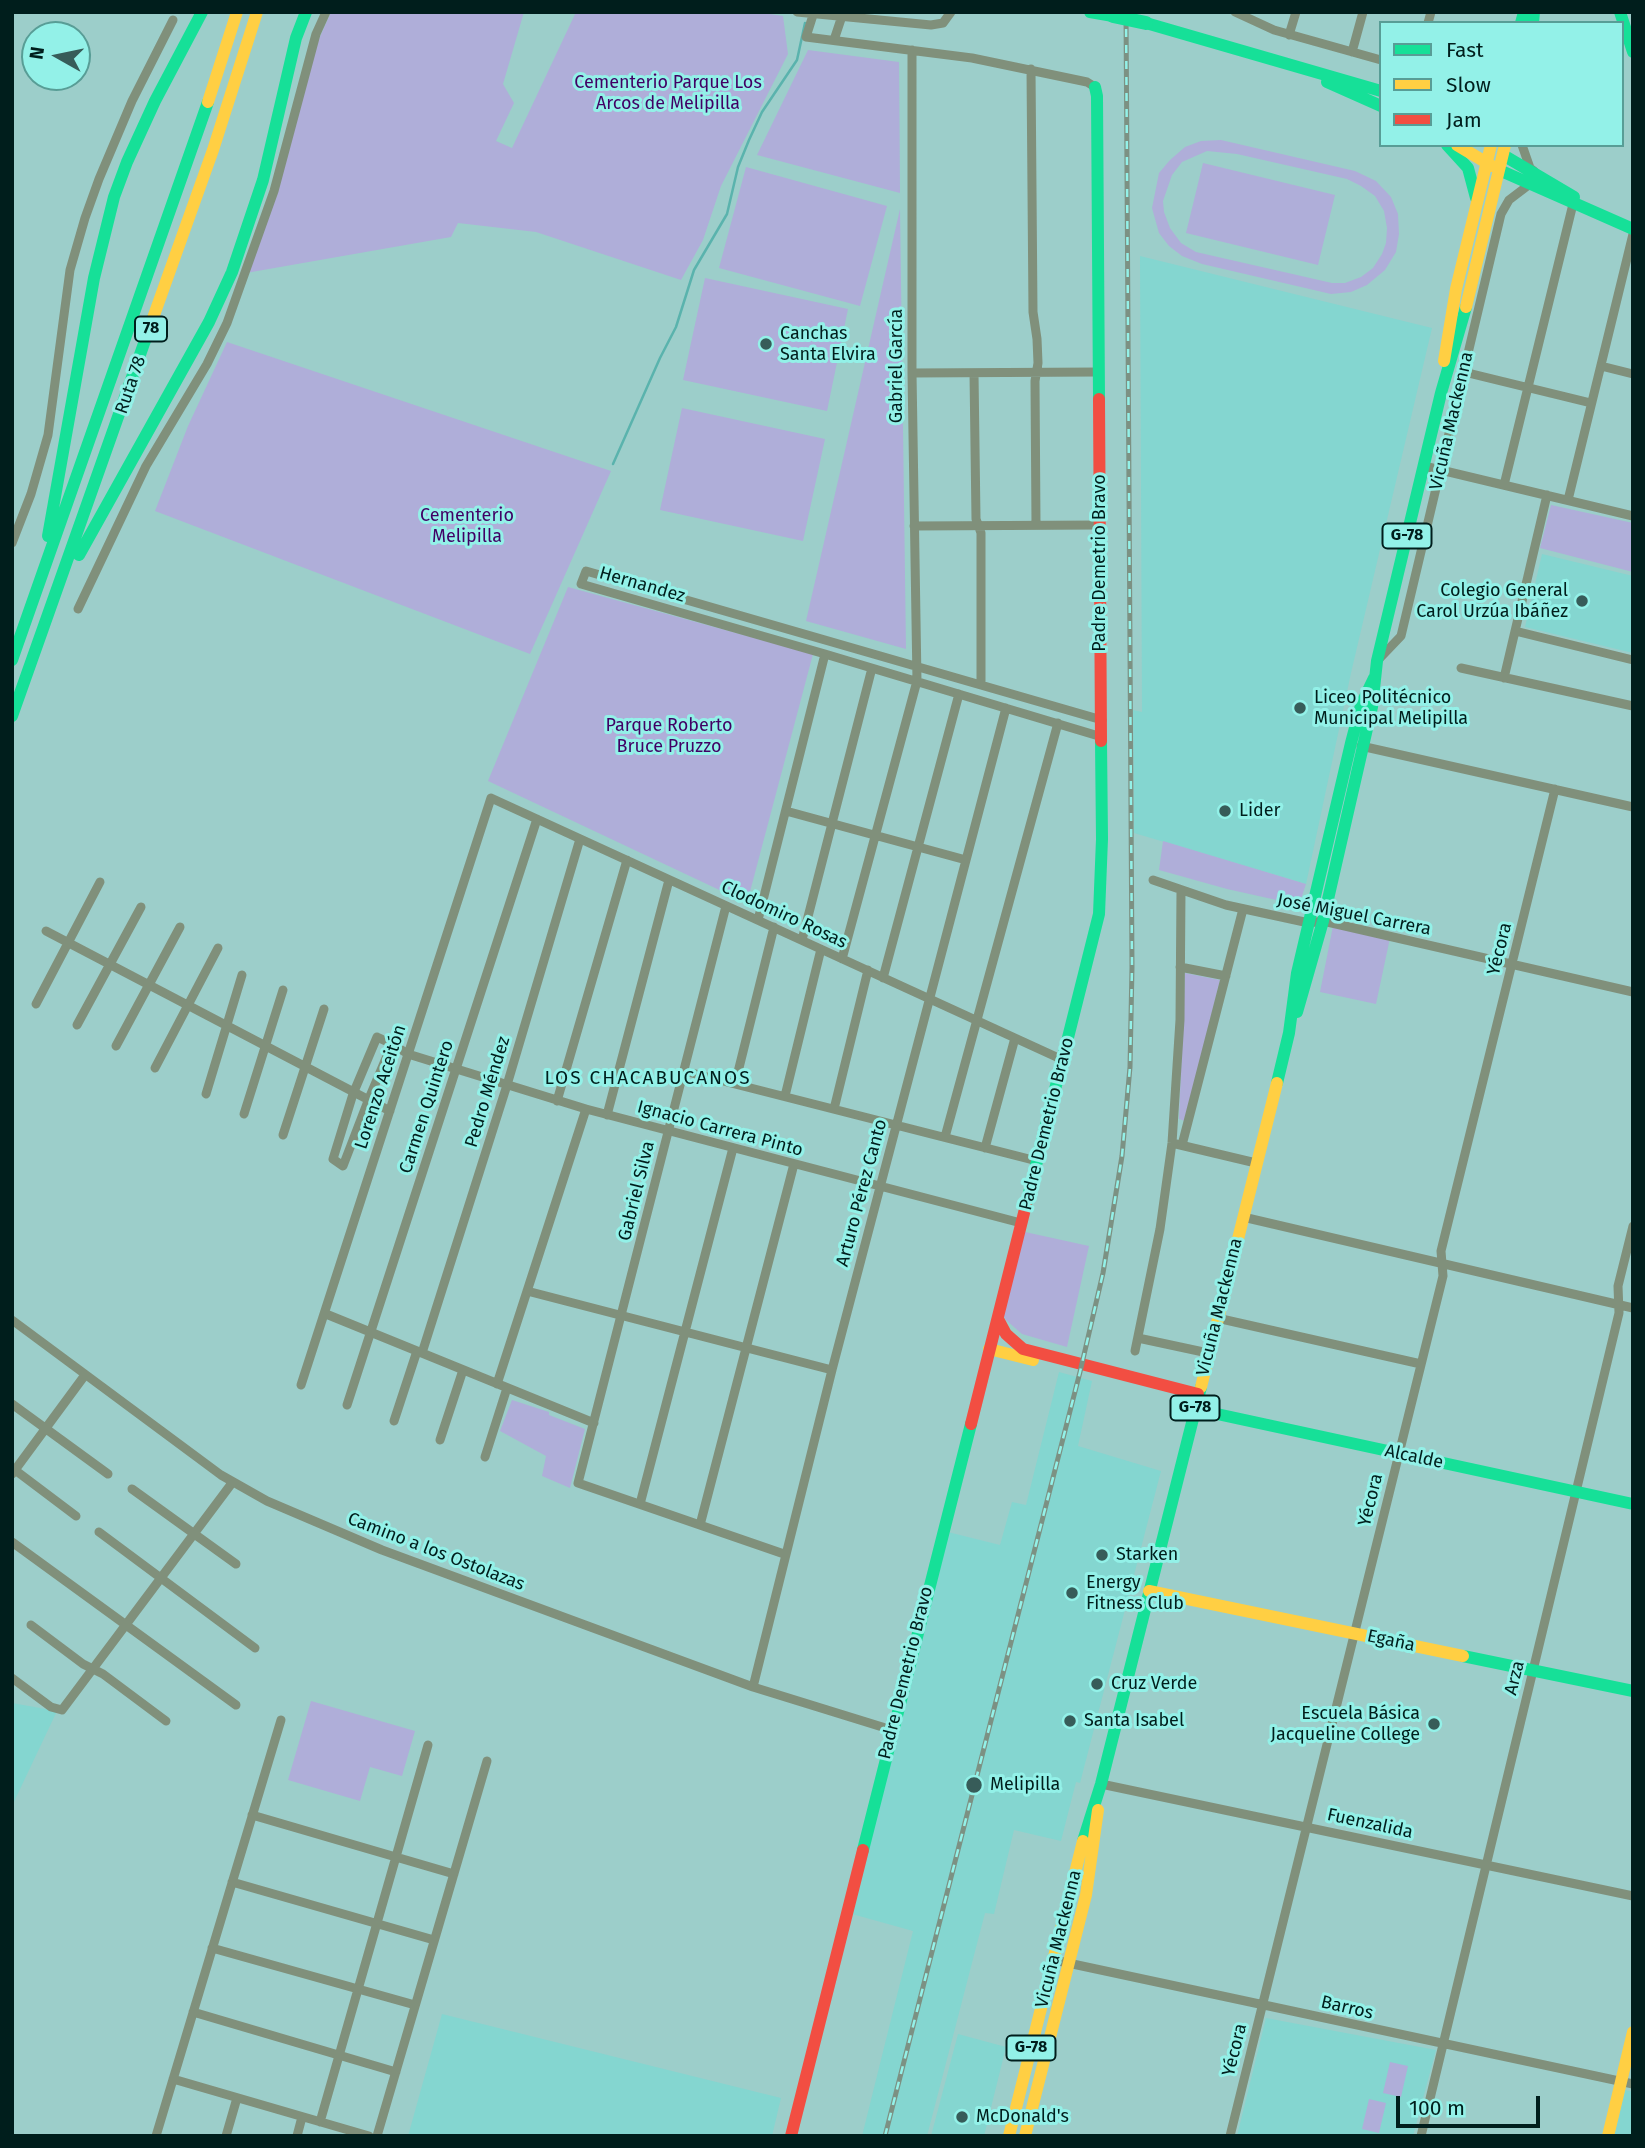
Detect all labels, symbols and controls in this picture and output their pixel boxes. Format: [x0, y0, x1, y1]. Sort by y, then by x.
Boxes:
north arrow [21, 21, 91, 91]
legend [1379, 21, 1624, 147]
text: Fast [1446, 37, 1484, 63]
text: N [24, 45, 49, 61]
park label: Cementerio Parque Los Arcos de Melipilla [574, 72, 762, 114]
text: Slow [1446, 72, 1491, 98]
text: Jam [1446, 107, 1482, 133]
street label: Gabriel García [886, 309, 908, 423]
road number: 78 [135, 316, 167, 342]
place label: Canchas Santa Elvira [780, 323, 876, 366]
marker: Canchas Santa Elvira [758, 336, 774, 352]
street label: Vicuña Mackenna [1426, 350, 1478, 492]
street label: Ruta 78 [111, 353, 151, 417]
street label: Padre Demetrio Bravo [1089, 474, 1111, 652]
park label: Cementerio Melipilla [420, 505, 514, 548]
road number: G-78 [1382, 524, 1432, 548]
street label: Hernandez [597, 562, 687, 608]
place label: Colegio General Carol Urzúa Ibáñez [1416, 580, 1568, 622]
marker: Colegio General Carol Urzúa Ibáñez [1574, 593, 1590, 609]
place label: Liceo Politécnico Municipal Melipilla [1314, 687, 1468, 730]
marker: Liceo Politécnico Municipal Melipilla [1292, 700, 1308, 716]
park label: Parque Roberto Bruce Pruzzo [606, 715, 732, 758]
place label: Lider [1239, 800, 1281, 822]
marker: Lider [1217, 803, 1233, 819]
street label: Clodomiro Rosas [718, 876, 850, 954]
street label: José Miguel Carrera [1275, 889, 1433, 941]
street label: Yécora [1483, 920, 1517, 978]
street label: Lorenzo Aceitón [351, 1022, 411, 1152]
street label: Pedro Méndez [461, 1034, 515, 1150]
street label: Padre Demetrio Bravo [1015, 1035, 1079, 1213]
street label: Carmen Quintero [395, 1038, 459, 1176]
district label: LOS CHACABUCANOS [546, 1068, 750, 1090]
street label: Ignacio Carrera Pinto [635, 1096, 805, 1162]
street label: Arturo Pérez Canto [832, 1117, 892, 1269]
street label: Gabriel Silva [614, 1139, 660, 1243]
street label: Vicuña Mackenna [1192, 1236, 1248, 1378]
road number: G-78 [1170, 1396, 1220, 1420]
street label: Alcalde [1383, 1440, 1445, 1474]
street label: Yécora [1354, 1471, 1388, 1529]
street label: Camino a los Ostolazas [345, 1508, 527, 1596]
place label: Starken [1116, 1544, 1178, 1566]
marker: Starken [1094, 1547, 1110, 1563]
place label: Energy Fitness Club [1086, 1572, 1184, 1614]
street label: Padre Demetrio Bravo [874, 1584, 938, 1762]
marker: Energy Fitness Club [1064, 1585, 1080, 1601]
street label: Egaña [1365, 1625, 1417, 1657]
street label: Arza [1500, 1659, 1530, 1697]
place label: Cruz Verde [1111, 1673, 1197, 1695]
marker: Cruz Verde [1089, 1676, 1105, 1692]
place label: Escuela Básica Jacqueline College [1271, 1703, 1420, 1746]
place label: Santa Isabel [1084, 1710, 1184, 1732]
marker: Santa Isabel [1062, 1713, 1078, 1729]
marker: Escuela Básica Jacqueline College [1426, 1716, 1442, 1732]
place label: Melipilla [990, 1774, 1060, 1796]
marker: Melipilla [964, 1775, 984, 1795]
street label: Fuenzalida [1325, 1804, 1415, 1844]
street label: Vicuña Mackenna [1031, 1868, 1087, 2010]
street label: Barros [1319, 1992, 1375, 2024]
street label: Yécora [1218, 2021, 1252, 2079]
road number: G-78 [1006, 2036, 1056, 2060]
scale bar [1400, 2082, 1544, 2126]
text: 100 m [1409, 2095, 1465, 2121]
place label: McDonald's [976, 2106, 1069, 2128]
marker: McDonald's [954, 2109, 970, 2125]

